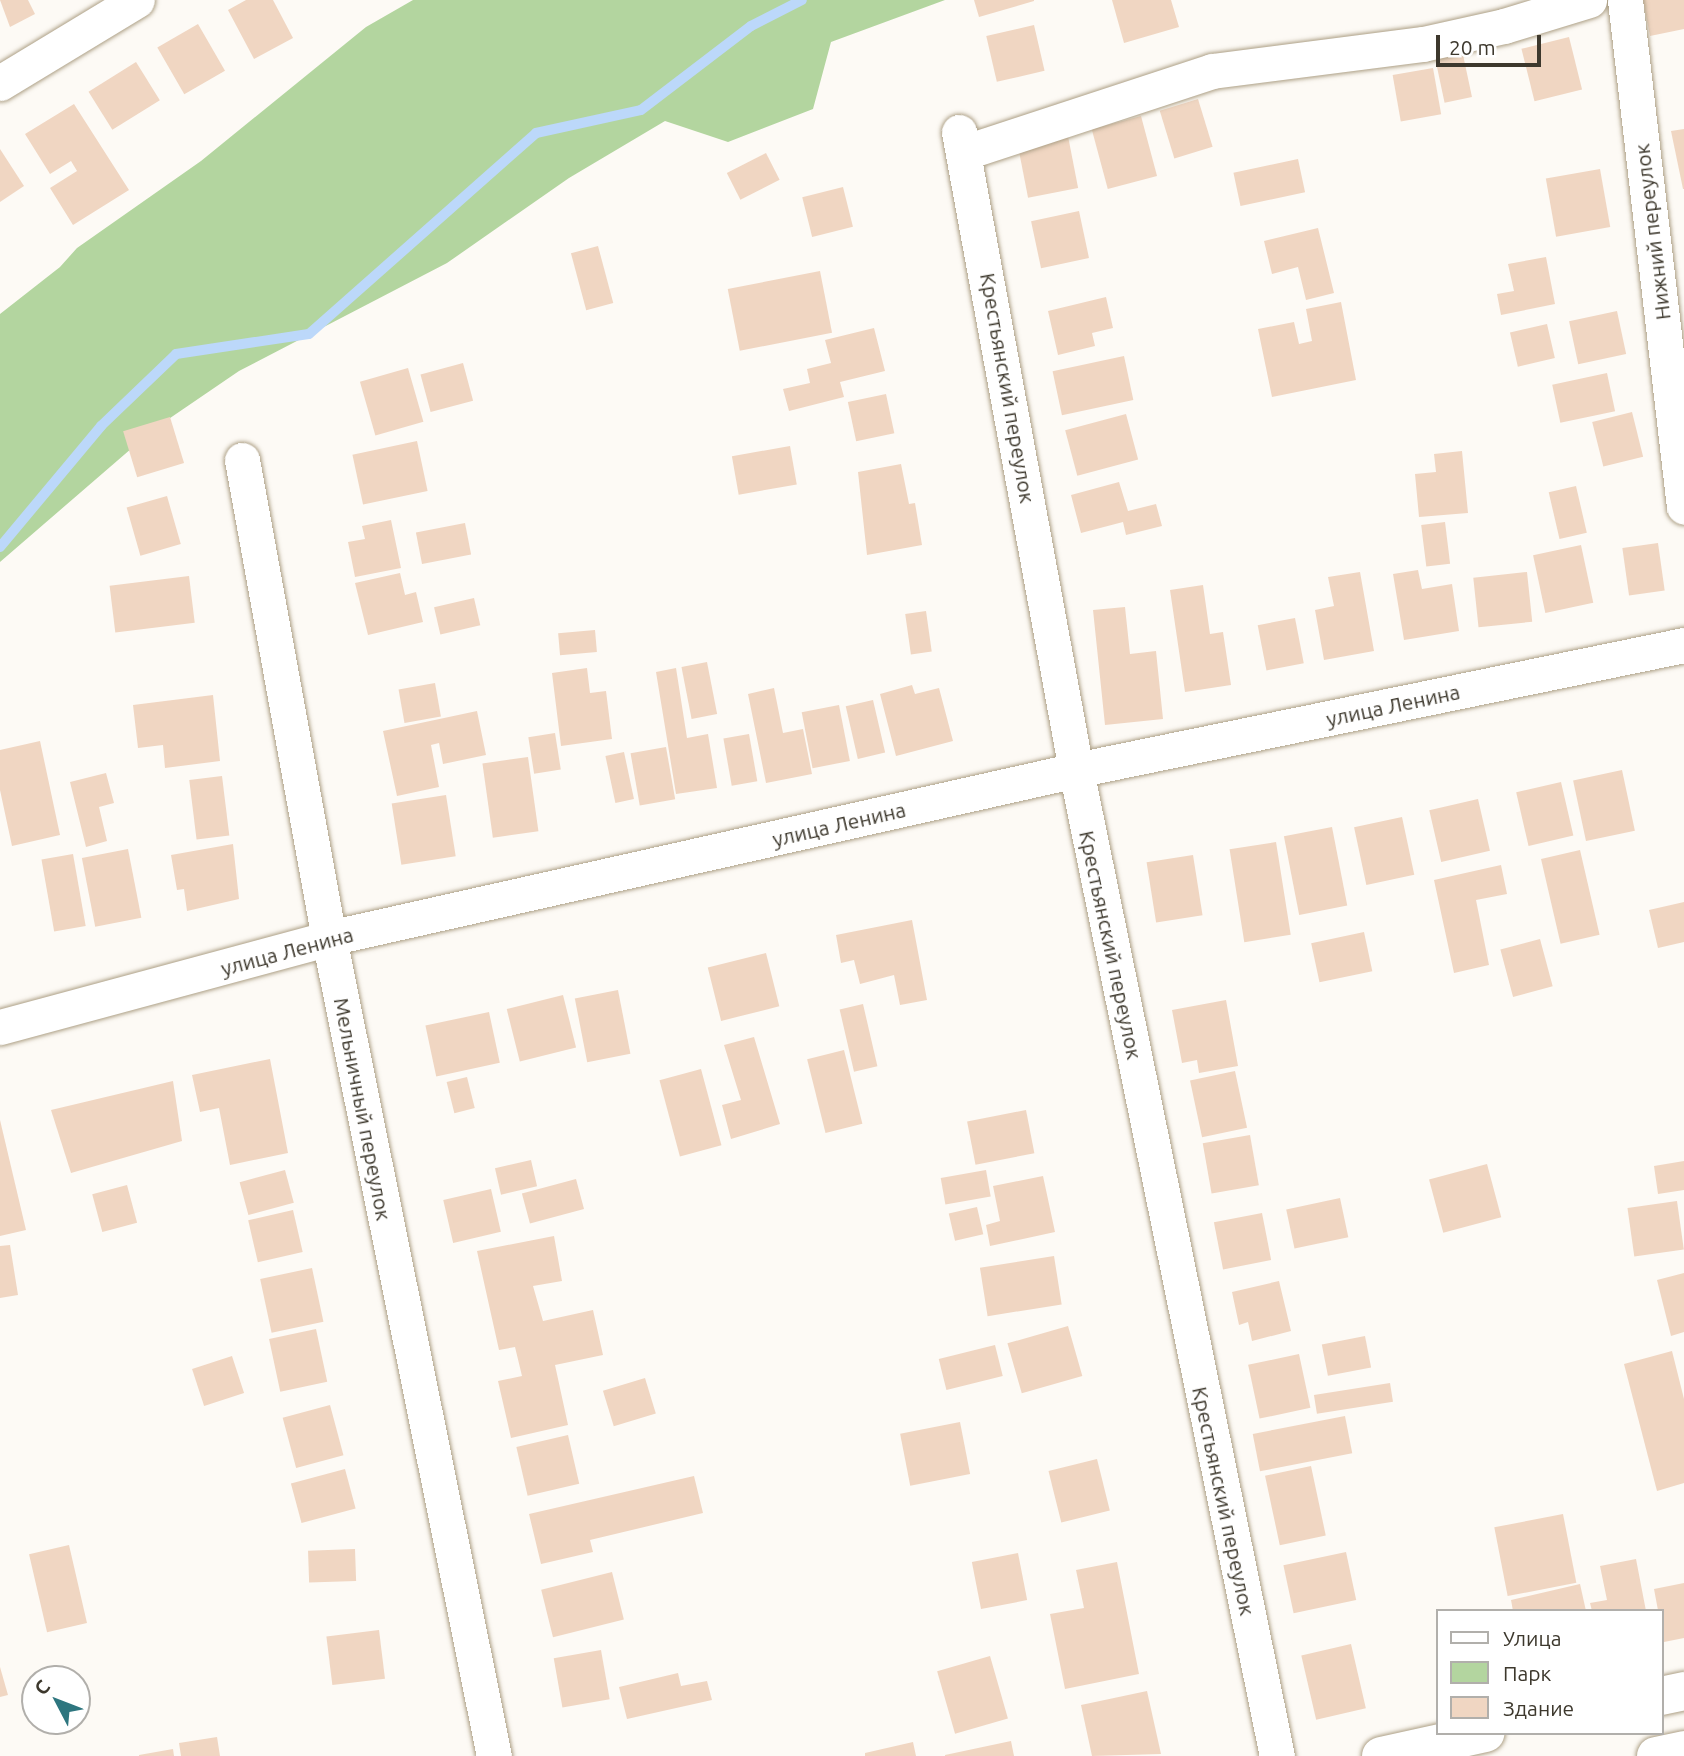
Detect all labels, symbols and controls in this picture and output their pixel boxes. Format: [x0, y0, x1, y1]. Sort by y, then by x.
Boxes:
scale bar [1439, 21, 1544, 65]
text: 20 m [1449, 35, 1496, 59]
street label: Нижний переулок [1629, 143, 1675, 321]
street label: Крестьянский переулок [975, 271, 1041, 505]
street label: улица Ленина [1324, 679, 1462, 731]
street label: улица Ленина [770, 796, 908, 852]
street label: Крестьянский переулок [1074, 828, 1148, 1062]
street label: улица Ленина [218, 921, 356, 981]
street label: Мельничный переулок [329, 995, 397, 1223]
street label: Крестьянский переулок [1187, 1384, 1261, 1618]
legend [1436, 1609, 1663, 1735]
text: Улица [1503, 1626, 1561, 1650]
text: Парк [1503, 1661, 1551, 1685]
north arrow [21, 1665, 91, 1735]
text: С [30, 1675, 54, 1699]
text: Здание [1503, 1696, 1574, 1720]

